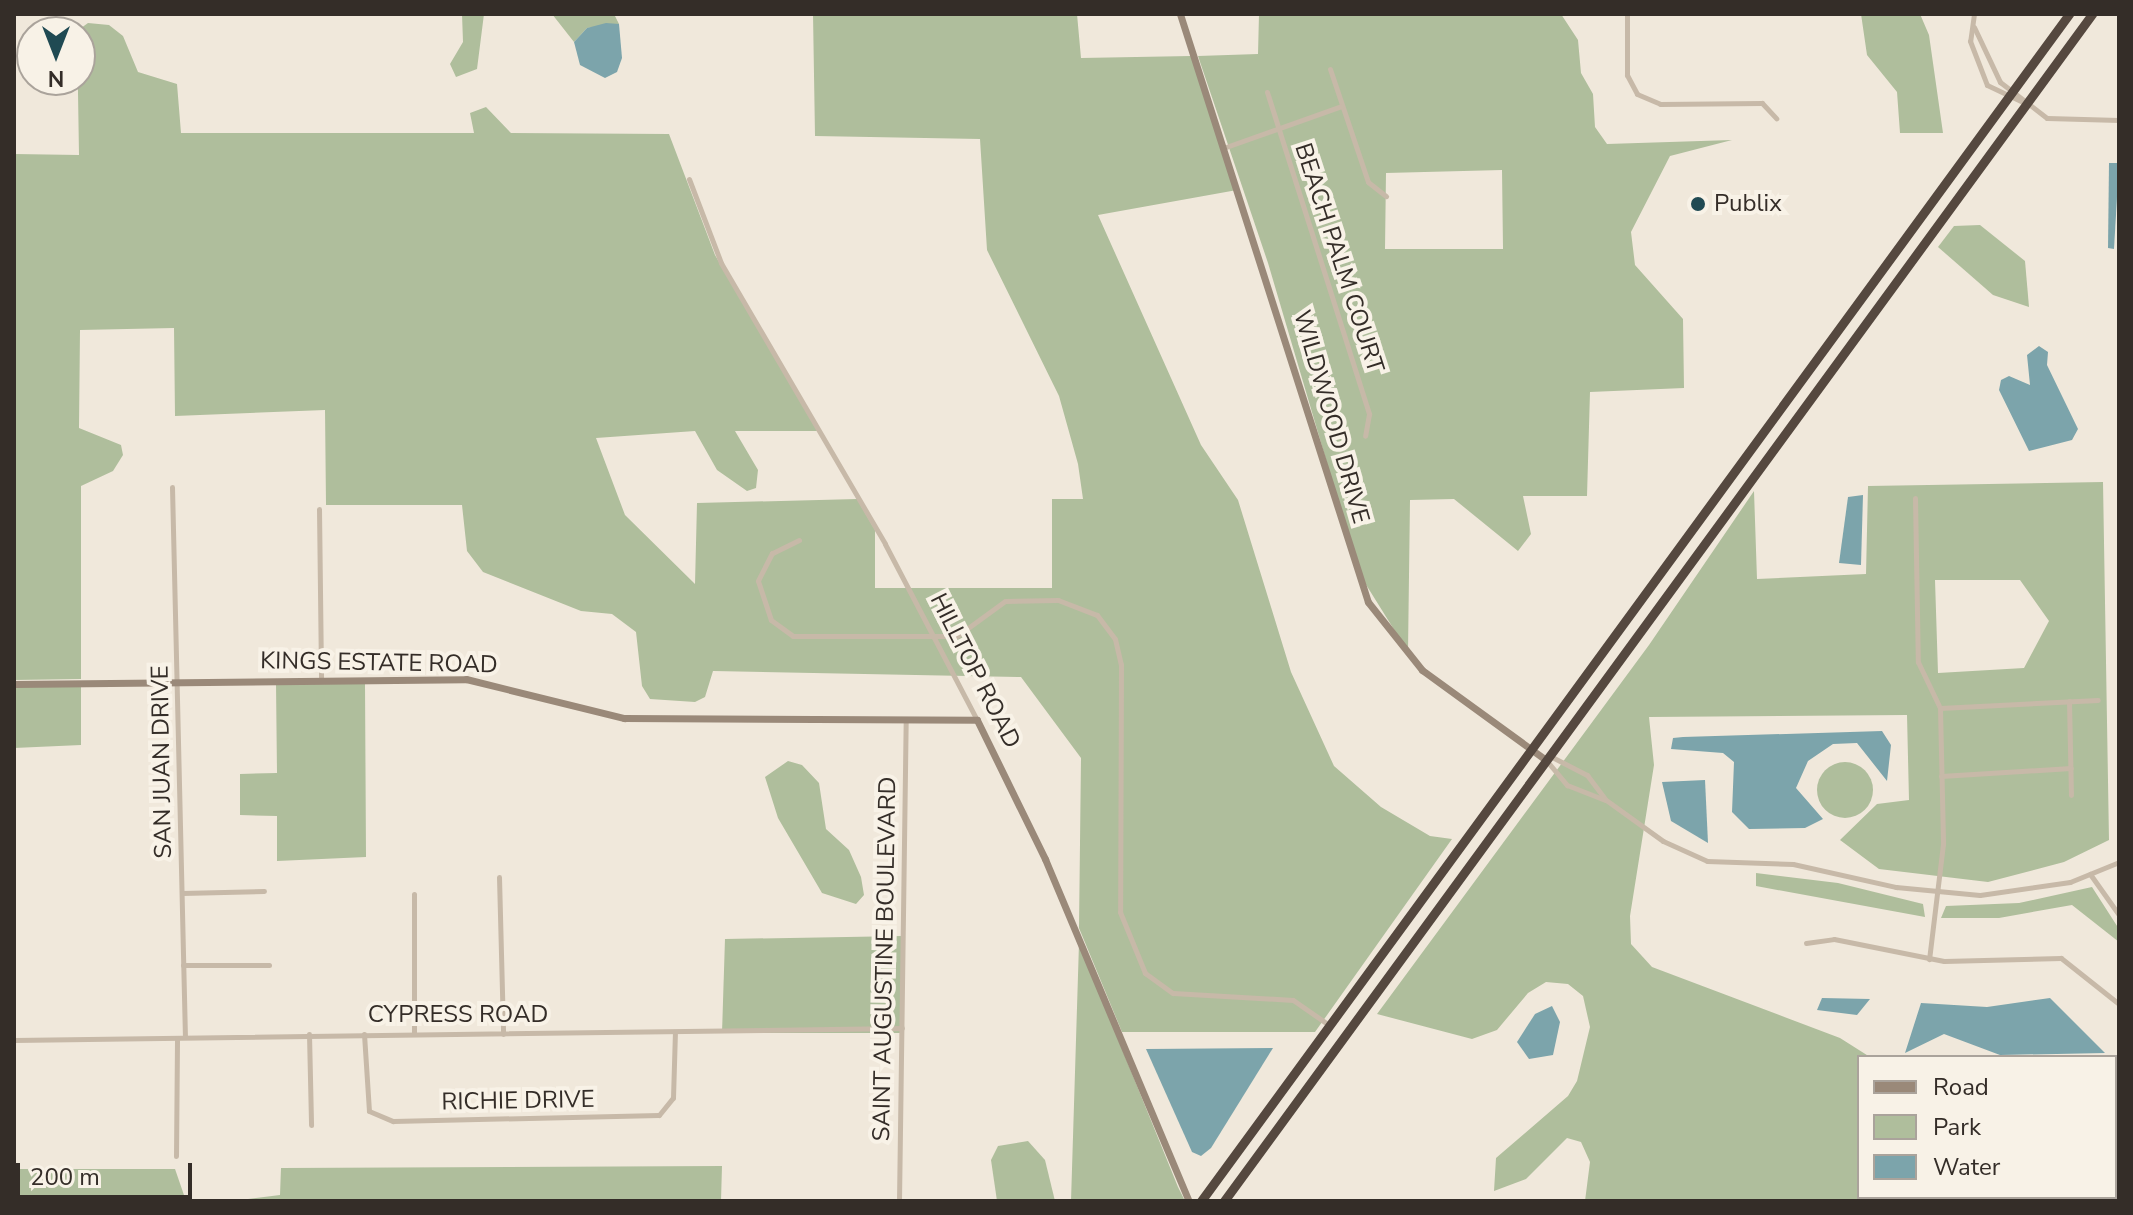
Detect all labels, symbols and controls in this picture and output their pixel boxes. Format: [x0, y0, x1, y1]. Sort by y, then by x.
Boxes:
north arrow [16, 16, 96, 96]
text: N [48, 63, 64, 93]
street label: BEACH PALM COURT [1288, 139, 1390, 377]
place label: Publix [1714, 190, 1782, 218]
marker: Publix [1689, 195, 1707, 213]
street label: WILDWOOD DRIVE [1287, 307, 1375, 527]
street label: HILLTOP ROAD [924, 589, 1026, 753]
street label: KINGS ESTATE ROAD [260, 647, 498, 679]
street label: SAN JUAN DRIVE [146, 665, 178, 859]
street label: SAINT AUGUSTINE BOULEVARD [867, 776, 903, 1142]
street label: CYPRESS ROAD [368, 1001, 548, 1029]
legend [1857, 1055, 2117, 1199]
text: Road [1933, 1071, 1989, 1103]
street label: RICHIE DRIVE [441, 1085, 595, 1117]
text: Park [1933, 1111, 1981, 1143]
scale bar [20, 1147, 196, 1197]
text: Water [1933, 1151, 2000, 1183]
text: 200 m [30, 1161, 100, 1193]

